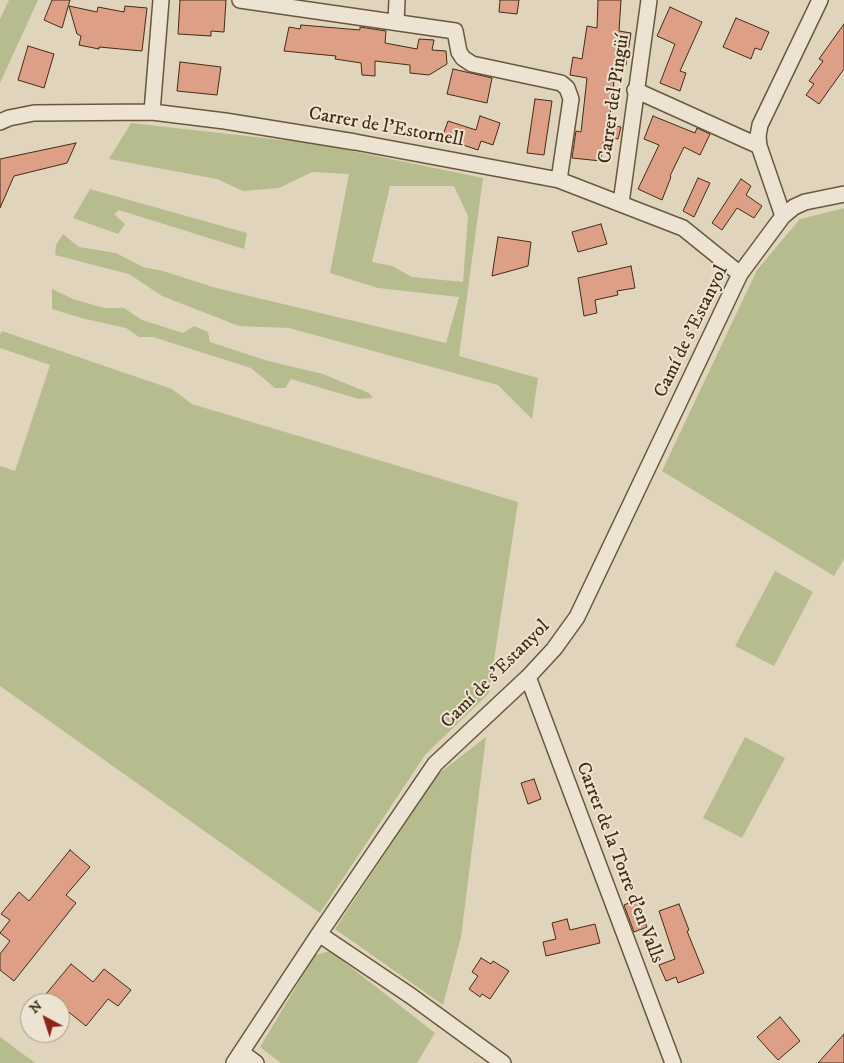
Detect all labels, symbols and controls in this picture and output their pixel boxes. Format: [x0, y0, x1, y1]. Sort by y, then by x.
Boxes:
street label: Carrer del Pingüí [595, 33, 635, 165]
street label: Carrer de l'Estornell [307, 103, 465, 153]
street label: Camí de s'Estanyol [650, 262, 734, 402]
street label: Camí de s'Estanyol [437, 616, 555, 734]
street label: Carrer de la Torre d'en Valls [570, 759, 668, 967]
north arrow [20, 993, 70, 1043]
text: N [26, 997, 46, 1018]

